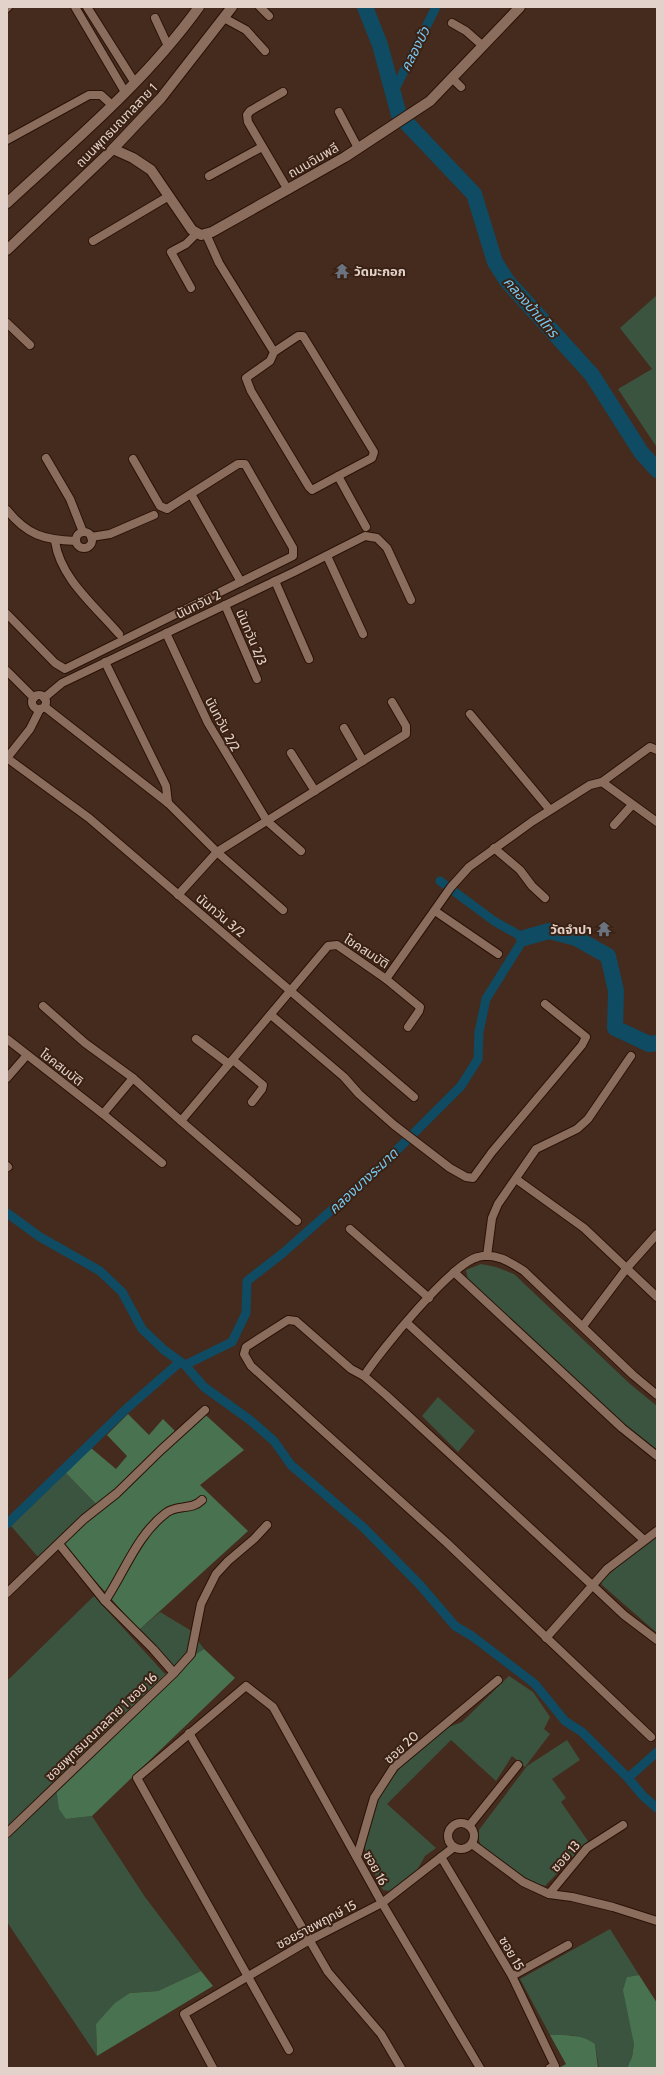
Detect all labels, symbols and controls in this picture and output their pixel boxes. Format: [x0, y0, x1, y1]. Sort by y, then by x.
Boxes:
water label: คลองบัว [396, 23, 434, 74]
street label: ถนนพุทธมณฑลสาย 1 [72, 80, 160, 170]
street label: ถนนฉิมพลี [285, 139, 341, 181]
temple icon: วัดมะกอก [333, 262, 351, 280]
place label: วัดมะกอก [354, 263, 406, 279]
water label: คลองบ้านไทร [500, 273, 563, 342]
street label: นันทวัน 2 [173, 586, 223, 622]
street label: นันทวัน 2/3 [233, 607, 271, 667]
street label: นันทวัน 2/2 [202, 694, 244, 754]
street label: นันทวัน 3/2 [193, 890, 249, 940]
temple icon: วัดจำปา [595, 920, 613, 938]
place label: วัดจำปา [550, 921, 592, 937]
street label: โชคสมบัติ [341, 931, 393, 971]
street label: โชคสมบัติ [37, 1045, 87, 1089]
water label: คลองบางระมาด [325, 1144, 402, 1218]
street label: ซอยพุทธมณฑลสาย 1 ซอย 16 [42, 1668, 160, 1784]
street label: ซอย 20 [380, 1727, 422, 1767]
street label: ซอย 13 [547, 1837, 583, 1875]
street label: ซอย 16 [360, 1848, 392, 1888]
street label: ซอยราชพฤกษ์ 15 [273, 1896, 359, 1952]
street label: ซอย 15 [496, 1933, 528, 1973]

